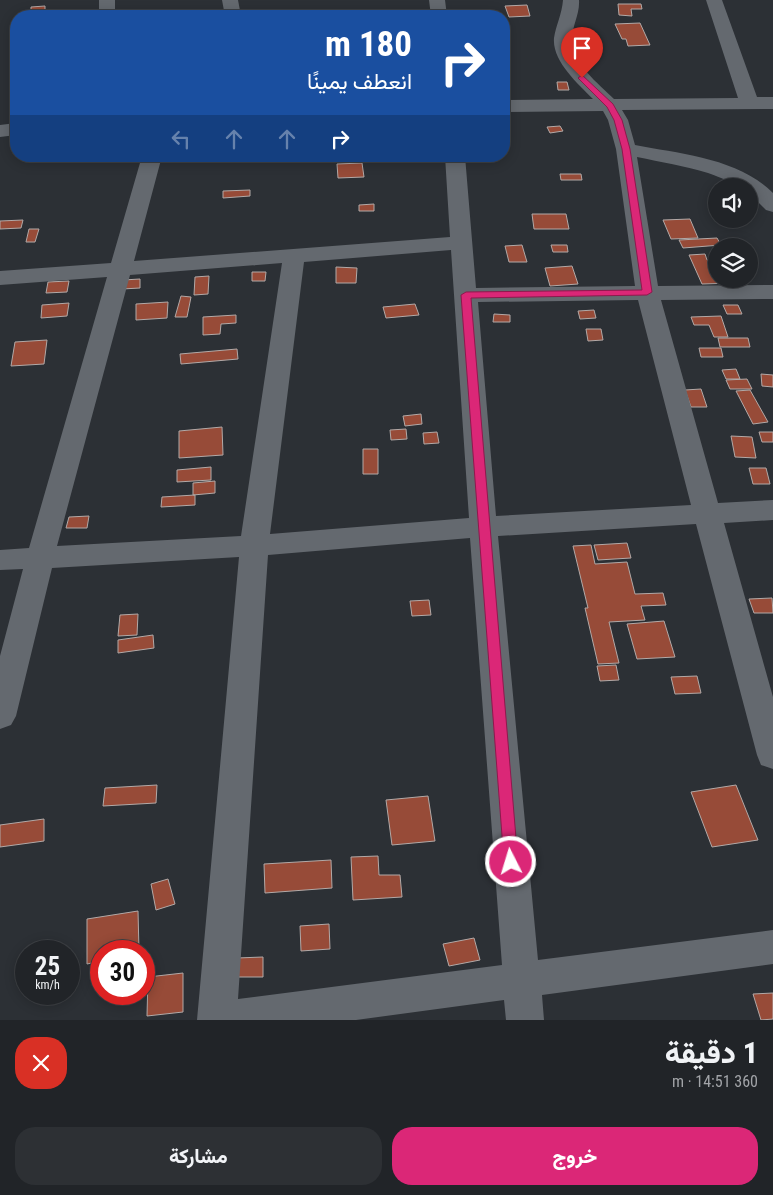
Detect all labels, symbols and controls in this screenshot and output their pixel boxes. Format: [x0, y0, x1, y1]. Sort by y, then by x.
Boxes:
text: 180 m [325, 24, 412, 65]
pin [561, 27, 603, 78]
icon: right [430, 30, 495, 95]
icon: arrive [568, 34, 596, 62]
text: انعطف يمينًا [307, 69, 412, 94]
icon: left [167, 125, 195, 153]
icon: ahead [220, 125, 248, 153]
icon: ahead [273, 125, 301, 153]
icon: right [326, 125, 354, 153]
map controls [708, 178, 758, 288]
button: sound [708, 178, 758, 228]
button: layers [708, 238, 758, 288]
position arrow [484, 835, 536, 887]
speed limit sign: 30 [90, 940, 155, 1005]
text: 25 [35, 952, 60, 981]
text: km/h [35, 978, 60, 992]
text: 1 دقيقة [665, 1035, 758, 1070]
button: close [15, 1037, 67, 1089]
text: 360 m · 14:51 [672, 1072, 758, 1091]
button: مشاركة [15, 1127, 382, 1185]
button: خروج [392, 1127, 758, 1185]

